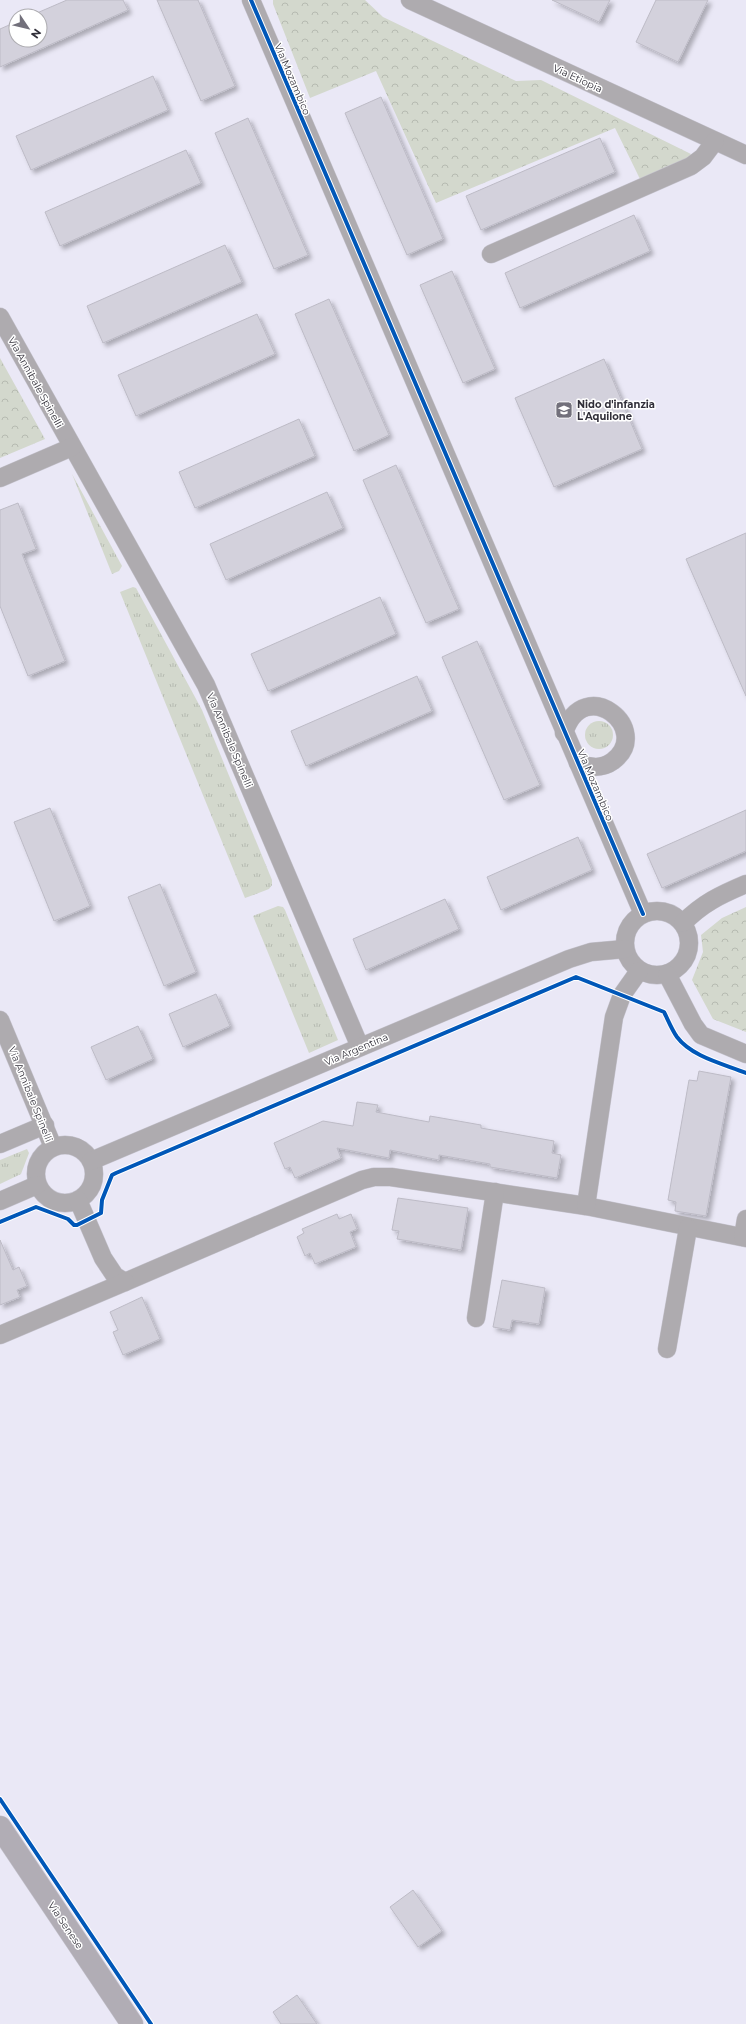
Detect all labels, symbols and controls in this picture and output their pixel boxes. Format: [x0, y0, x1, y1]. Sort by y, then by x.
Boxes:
north arrow [8, 8, 48, 48]
text: N [28, 26, 44, 41]
street label: Via Mozambico [272, 41, 313, 117]
street label: Via Etiopia [551, 61, 605, 96]
street label: Via Annibale Spinelli [5, 335, 66, 430]
place label: Nido d'infanzia L'Aquilone [577, 398, 655, 423]
school or university icon: Nido d'infanzia L'Aquilone [554, 400, 574, 420]
street label: Via Annibale Spinelli [204, 691, 255, 790]
street label: Via Mozambico [575, 747, 616, 823]
street label: Via Argentina [322, 1030, 390, 1069]
street label: Via Annibale Spinelli [5, 1045, 56, 1144]
street label: Via Senese [45, 1899, 86, 1951]

